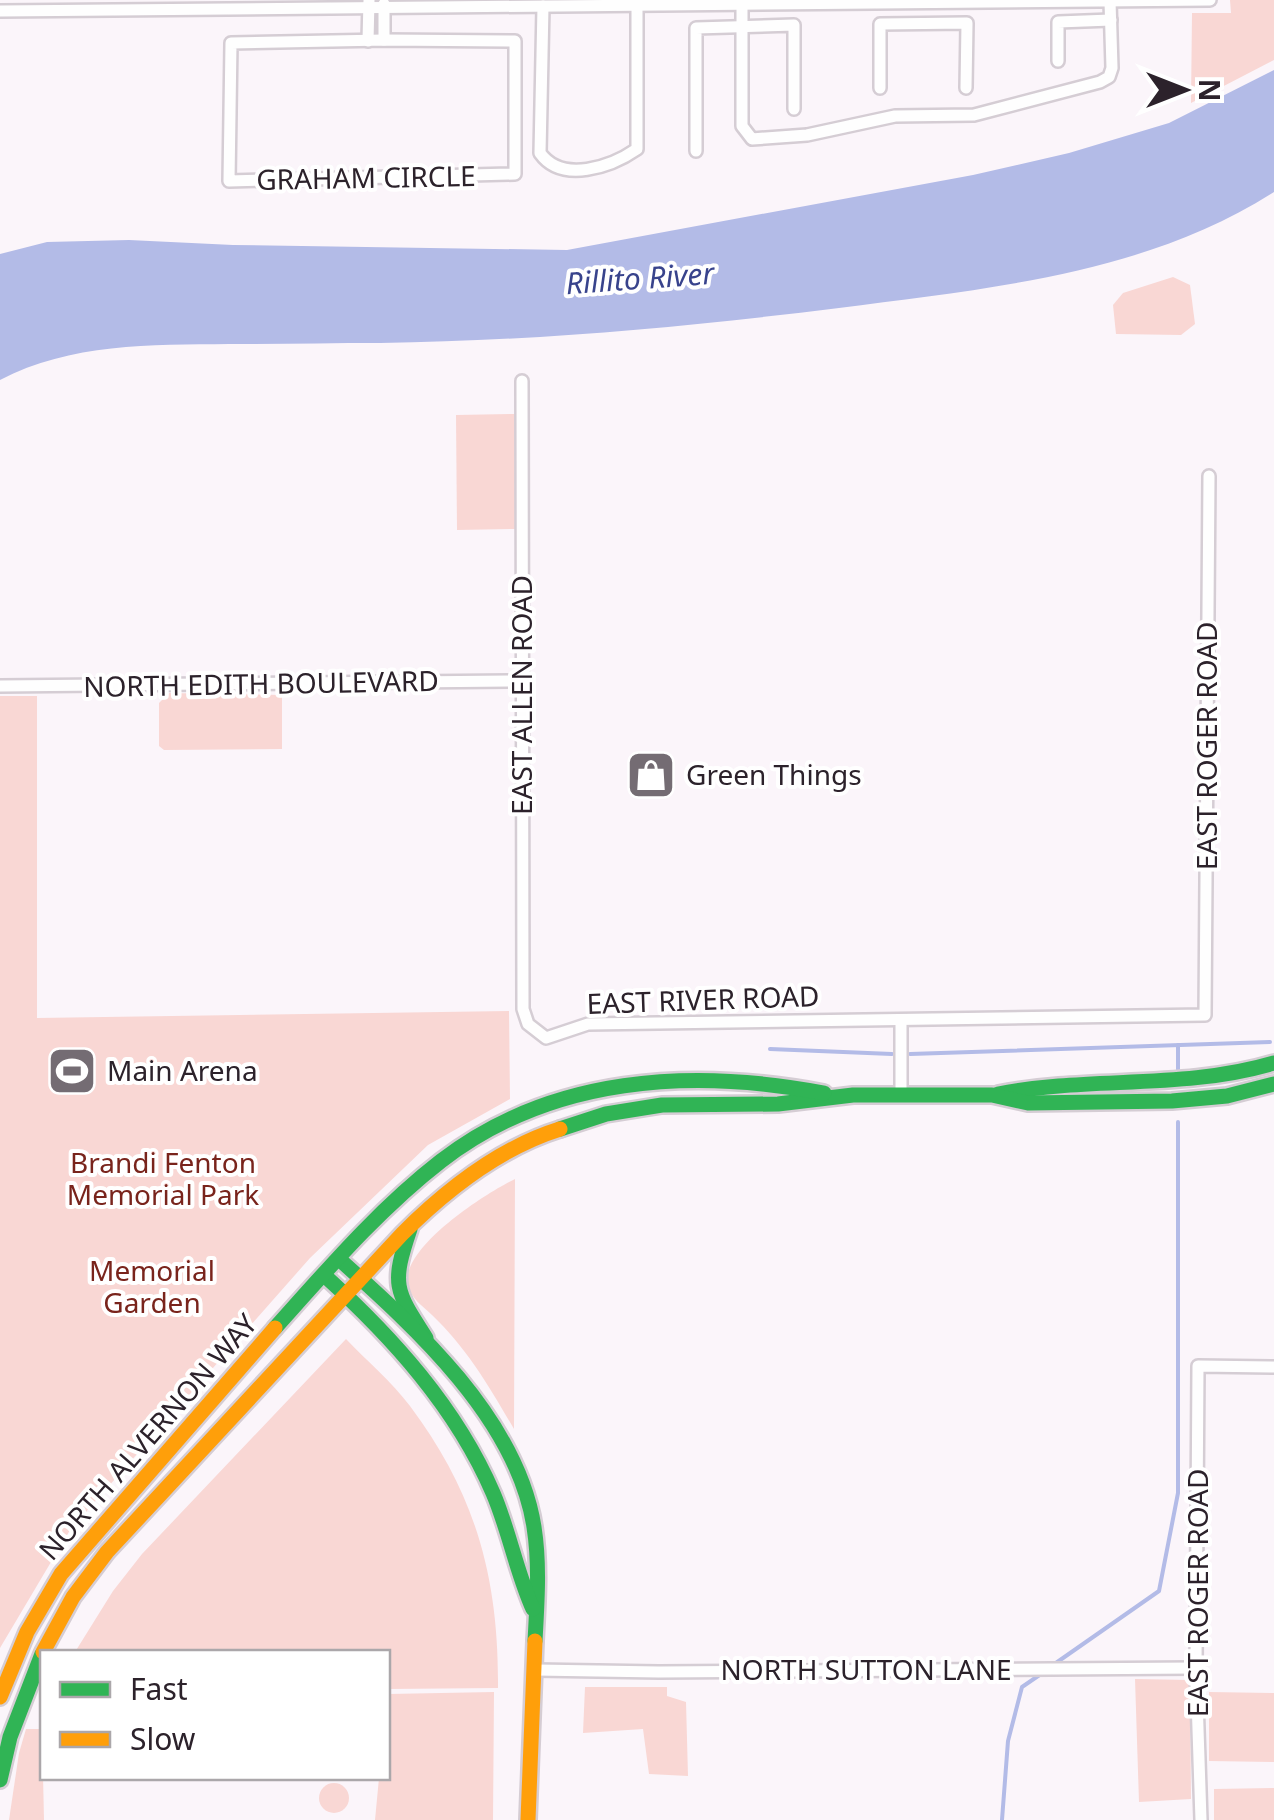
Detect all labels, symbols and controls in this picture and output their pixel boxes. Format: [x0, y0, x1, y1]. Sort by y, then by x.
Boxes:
north arrow [1134, 40, 1234, 140]
text: N [1191, 79, 1229, 101]
street label: GRAHAM CIRCLE [256, 156, 476, 198]
water label: Rillito River [564, 252, 717, 303]
street label: EAST ALLEN ROAD [502, 575, 540, 815]
street label: EAST ROGER ROAD [1187, 622, 1225, 870]
street label: NORTH EDITH BOULEVARD [83, 661, 439, 705]
shop icon: Green Things [625, 749, 677, 801]
place label: Green Things [686, 755, 862, 793]
street label: EAST RIVER ROAD [586, 976, 820, 1022]
sports icon: Main Arena [46, 1045, 98, 1097]
place label: Main Arena [107, 1051, 258, 1089]
park label: Brandi Fenton Memorial Park [67, 1143, 259, 1213]
park label: Memorial Garden [89, 1251, 215, 1321]
street label: NORTH ALVERNON WAY [30, 1305, 265, 1568]
street label: EAST ROGER ROAD [1178, 1469, 1216, 1717]
legend [40, 1650, 390, 1780]
street label: NORTH SUTTON LANE [721, 1650, 1011, 1688]
text: Fast [130, 1668, 188, 1709]
text: Slow [130, 1718, 196, 1759]

